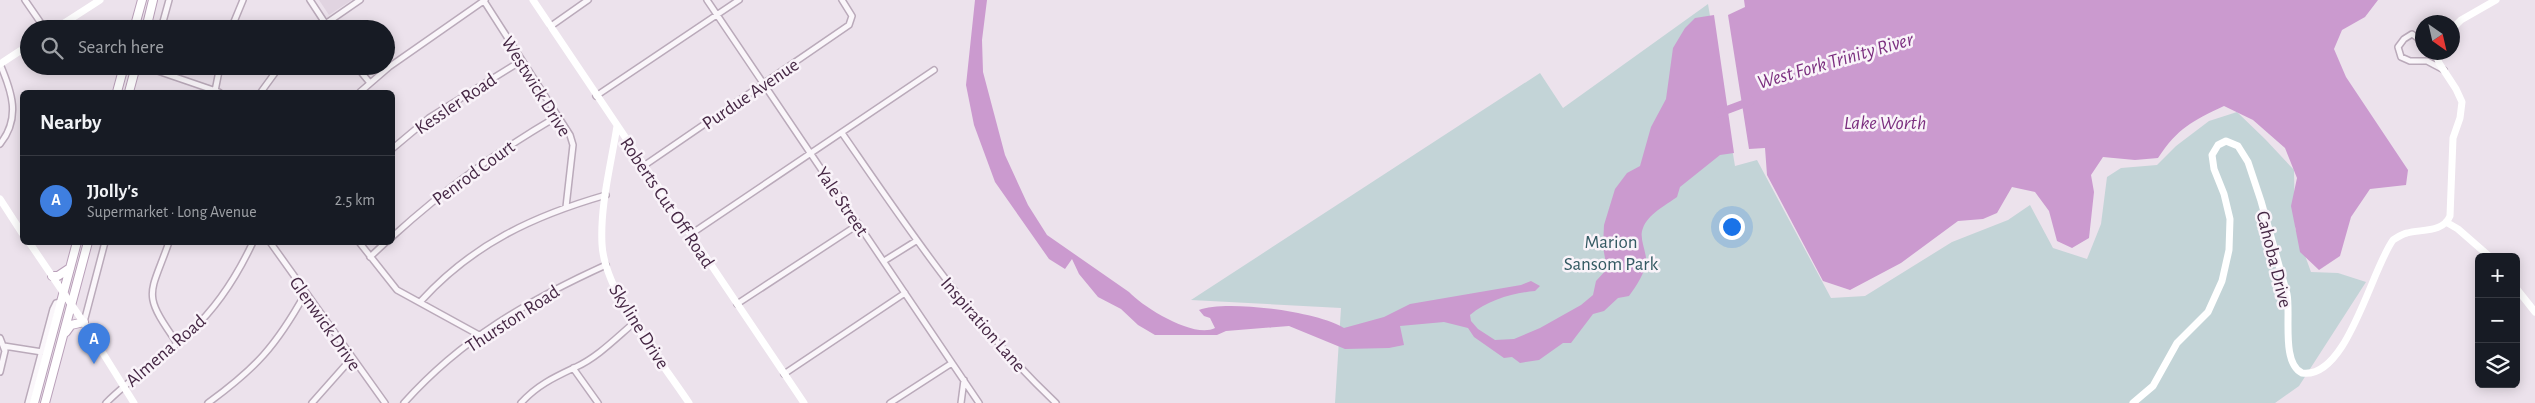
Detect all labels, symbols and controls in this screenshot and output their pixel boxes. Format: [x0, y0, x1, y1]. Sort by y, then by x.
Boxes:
north arrow [2415, 15, 2460, 60]
search box [20, 20, 395, 75]
water label: West Fork Trinity River [1755, 29, 1916, 93]
street label: Westwick Drive [497, 33, 574, 140]
icon: search [38, 34, 66, 62]
text: Search here [78, 38, 164, 57]
street label: Purdue Avenue [699, 55, 803, 133]
street label: Kessler Road [412, 70, 500, 138]
text: Nearby [40, 112, 101, 133]
water label: Lake Worth [1844, 113, 1926, 133]
street label: Roberts Cut Off Road [616, 134, 718, 272]
street label: Penrod Court [429, 137, 518, 209]
street label: Yale Street [812, 164, 872, 240]
text: JJolly's [87, 182, 138, 201]
text: A [51, 192, 61, 208]
text: 2.5 km [335, 192, 375, 208]
text: Supermarket · Long Avenue [87, 204, 257, 220]
street label: Cahoba Drive [2252, 209, 2295, 310]
your location [1719, 214, 1745, 240]
park label: Marion Sansom Park [1564, 233, 1658, 274]
map controls [2475, 253, 2520, 388]
button: + [2475, 253, 2520, 298]
street label: Glenwick Drive [285, 273, 364, 374]
street label: Inspiration Lane [937, 274, 1029, 376]
street label: Skyline Drive [605, 281, 672, 373]
street label: Thurston Road [463, 282, 563, 356]
button: − [2475, 298, 2520, 343]
street label: Almena Road [122, 311, 210, 391]
pin: A [78, 323, 110, 364]
button: layers [2475, 343, 2520, 388]

